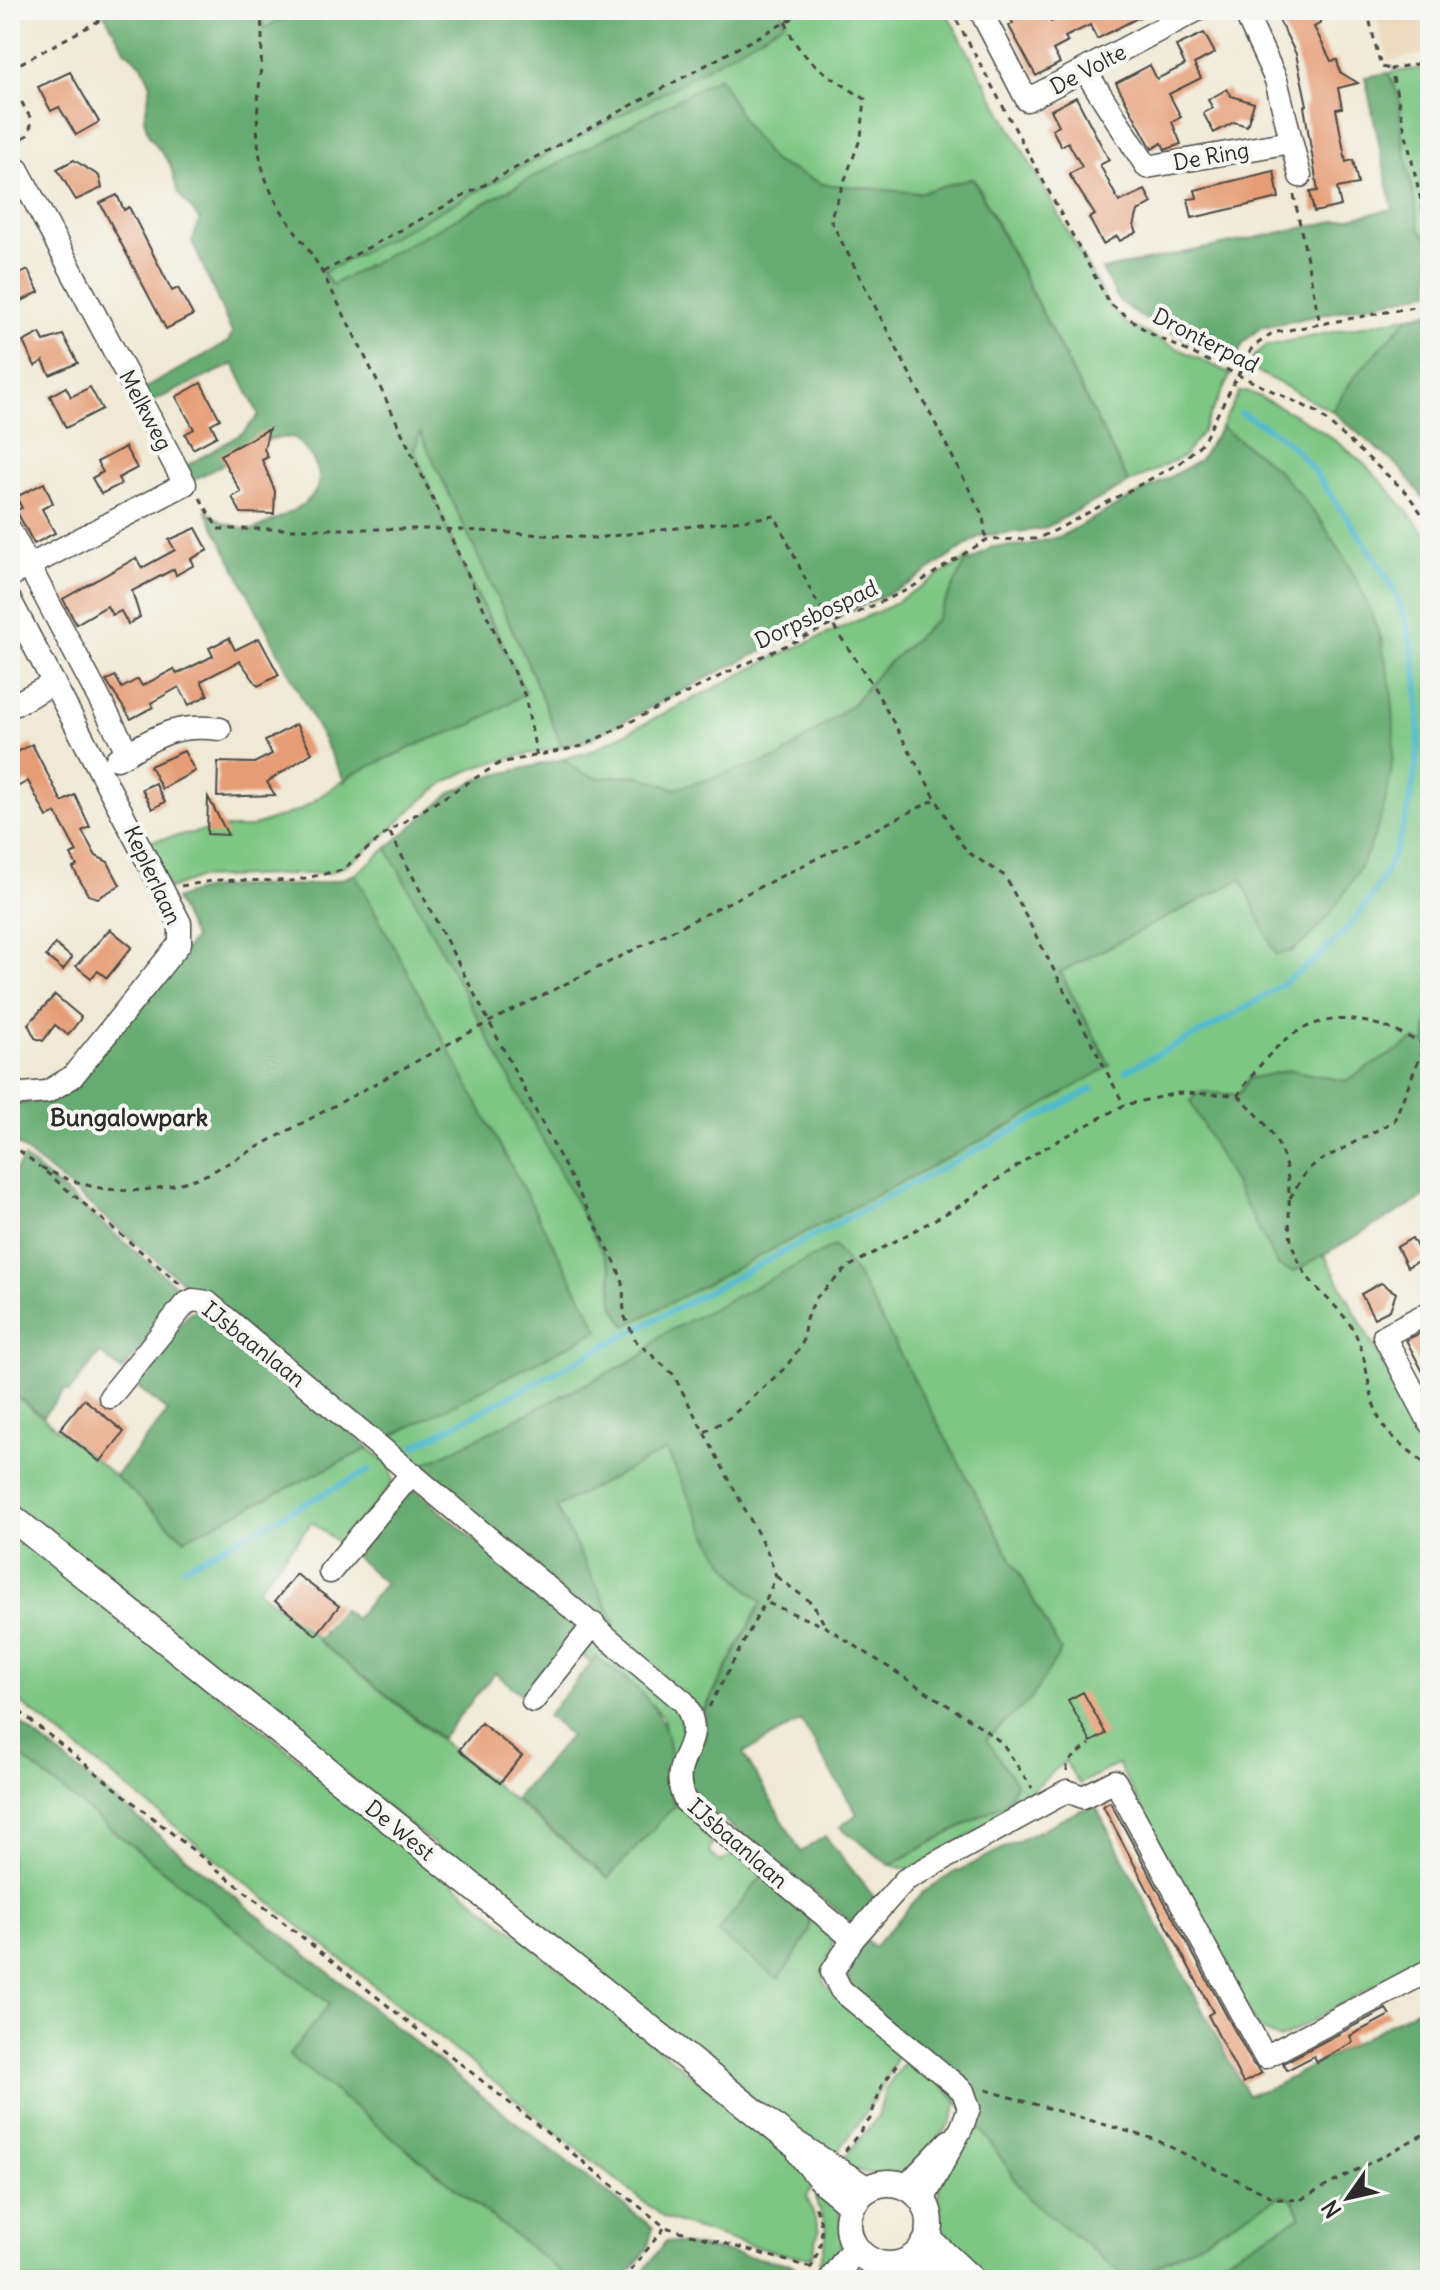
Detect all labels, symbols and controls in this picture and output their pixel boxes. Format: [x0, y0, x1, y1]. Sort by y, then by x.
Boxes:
street label: De Volte [1045, 37, 1131, 101]
street label: De Ring [1171, 136, 1251, 176]
street label: Dronterpad [1148, 301, 1264, 379]
street label: Melkweg [113, 365, 179, 455]
street label: Dorpsbospad [750, 573, 882, 655]
street label: Keplerlaan [118, 821, 188, 929]
district label: Bungalowpark [50, 1102, 208, 1132]
street label: IJsbaanlaan [197, 1295, 311, 1393]
street label: IJsbaanlaan [682, 1792, 794, 1894]
street label: De West [360, 1794, 440, 1866]
north arrow [1308, 2158, 1388, 2238]
text: N [1316, 2195, 1347, 2223]

